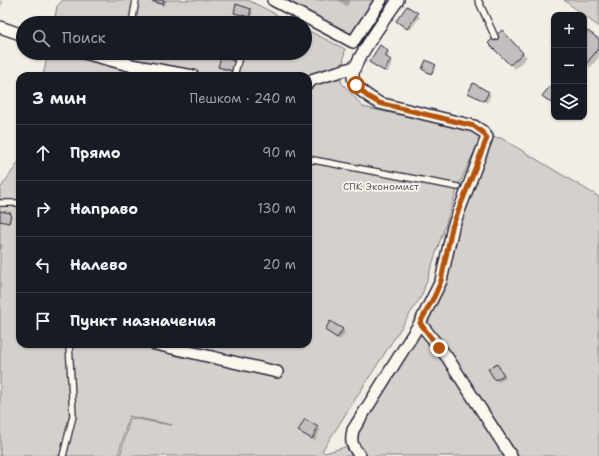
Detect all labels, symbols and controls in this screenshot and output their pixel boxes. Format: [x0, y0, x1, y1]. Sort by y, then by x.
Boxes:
map controls [551, 12, 587, 120]
button: + [551, 12, 587, 48]
search box [16, 16, 312, 60]
icon: search [30, 27, 52, 49]
text: Поиск [62, 28, 106, 48]
button: − [551, 48, 587, 84]
route start [347, 76, 365, 94]
button: layers [551, 84, 587, 120]
text: 3 мин [32, 87, 87, 109]
text: Пешком · 240 m [190, 90, 296, 107]
icon: ahead [32, 142, 54, 164]
text: Прямо [70, 143, 120, 163]
text: 90 m [262, 144, 296, 161]
park label: СПК Экономист [343, 180, 420, 193]
icon: right [32, 198, 54, 220]
text: Направо [70, 199, 138, 219]
text: 130 m [258, 200, 296, 217]
icon: left [32, 254, 54, 276]
text: Налево [70, 255, 128, 275]
text: 20 m [263, 256, 296, 273]
icon: arrive [32, 310, 54, 332]
text: Пункт назначения [70, 311, 216, 331]
route end [430, 339, 448, 357]

